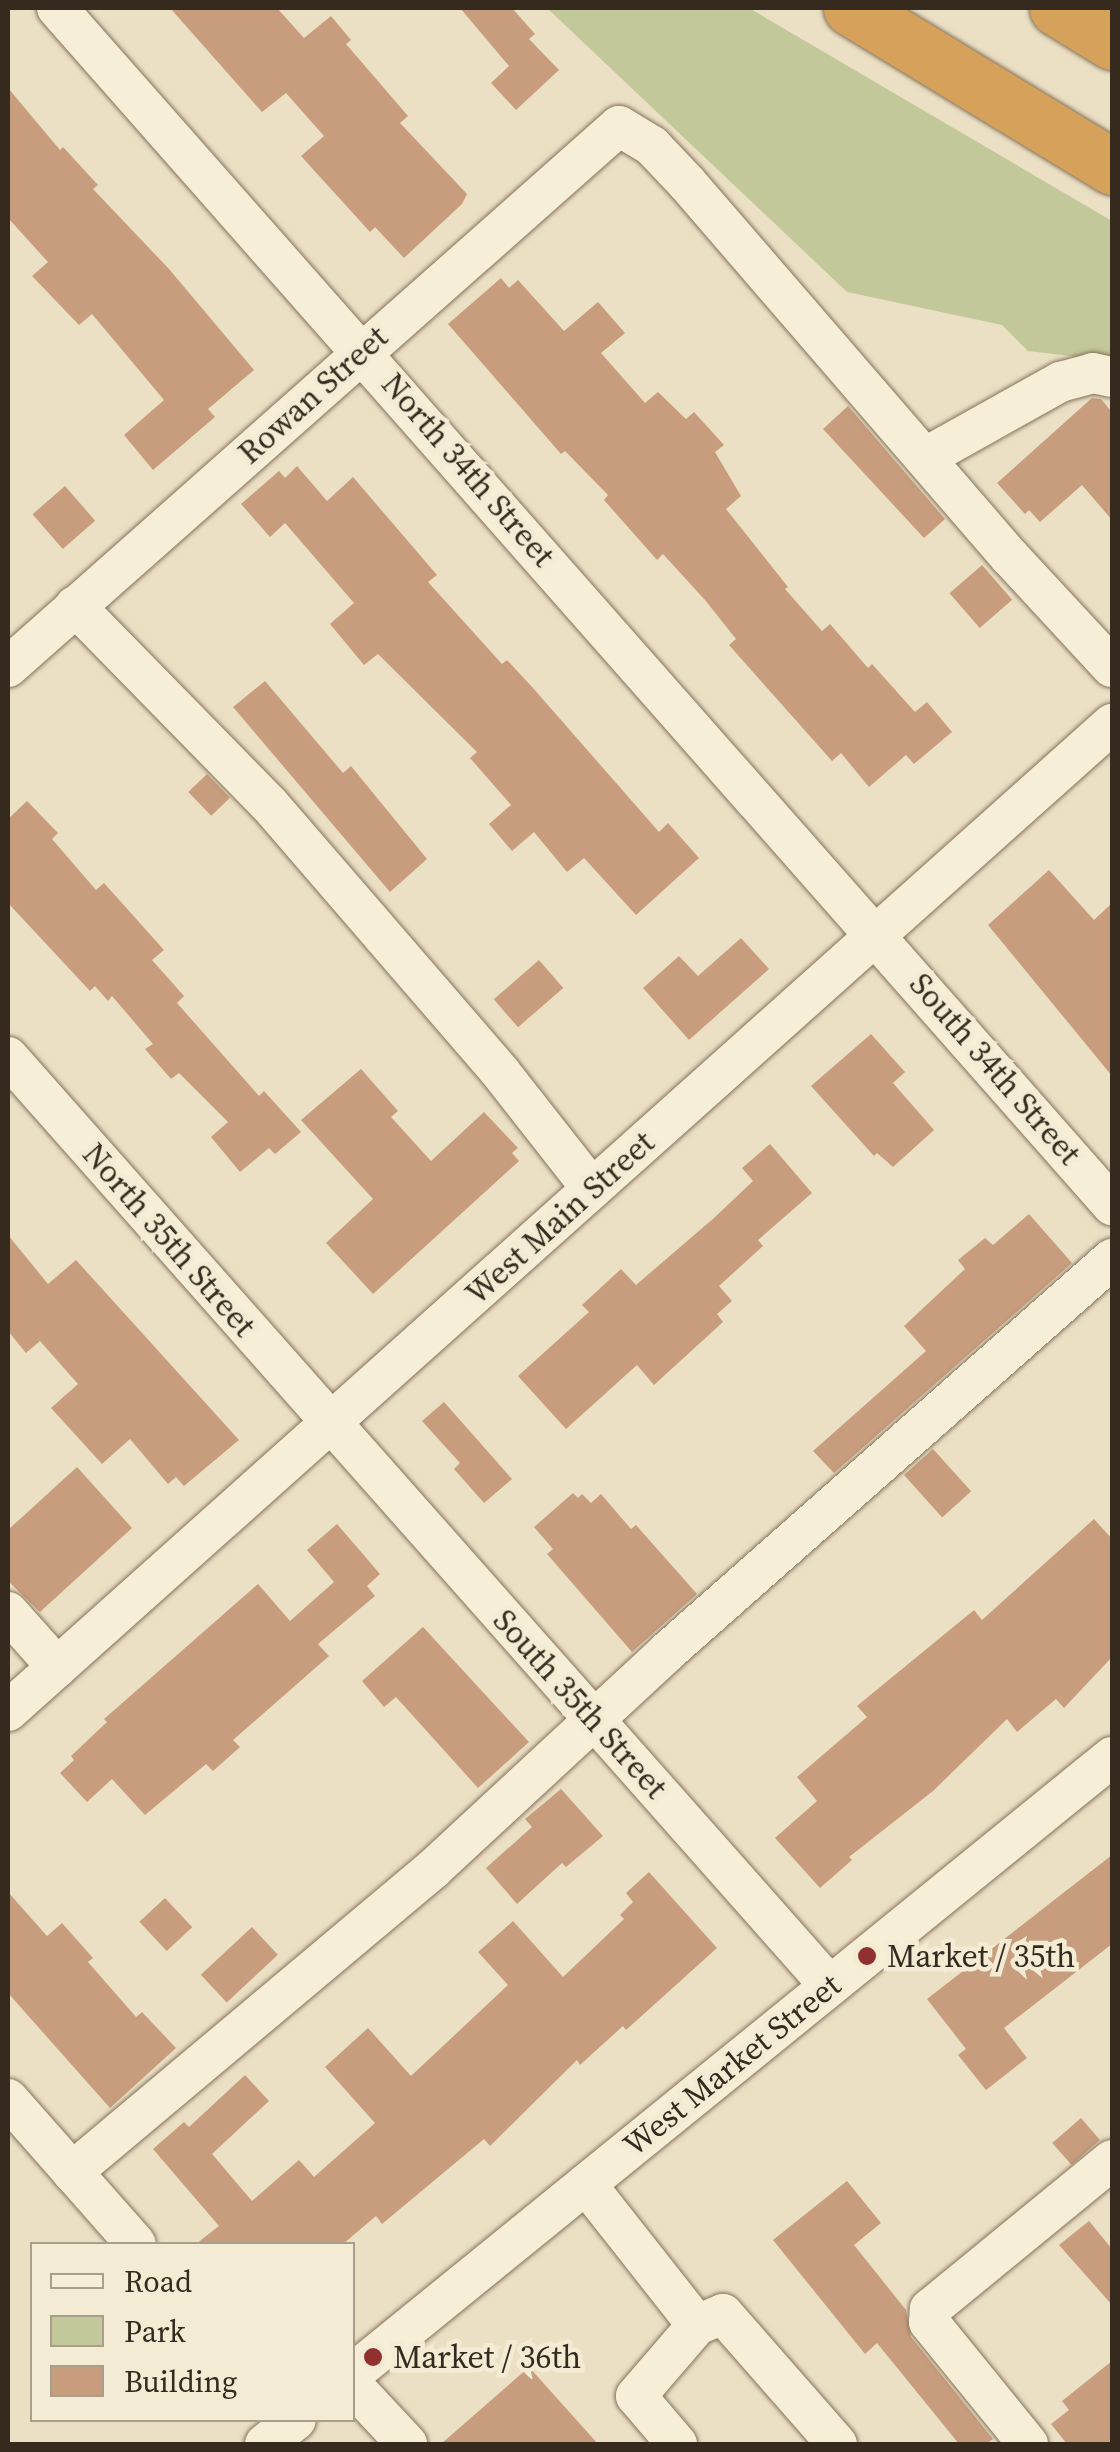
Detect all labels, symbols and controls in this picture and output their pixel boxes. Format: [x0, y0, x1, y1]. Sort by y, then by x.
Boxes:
street label: Rowan Street [230, 318, 396, 472]
street label: North 34th Street [374, 365, 562, 575]
street label: South 34th Street [901, 965, 1089, 1173]
street label: West Main Street [458, 1123, 662, 1313]
street label: North 35th Street [75, 1135, 263, 1345]
street label: South 35th Street [485, 1602, 675, 1806]
place label: Market / 35th [887, 1937, 1075, 1975]
marker: Market / 35th [856, 1945, 878, 1967]
street label: West Market Street [616, 1966, 848, 2164]
legend [30, 2242, 355, 2422]
text: Road [124, 2261, 192, 2302]
text: Park [124, 2311, 186, 2352]
place label: Market / 36th [393, 2338, 581, 2376]
marker: Market / 36th [362, 2346, 384, 2368]
text: Building [124, 2361, 237, 2402]

